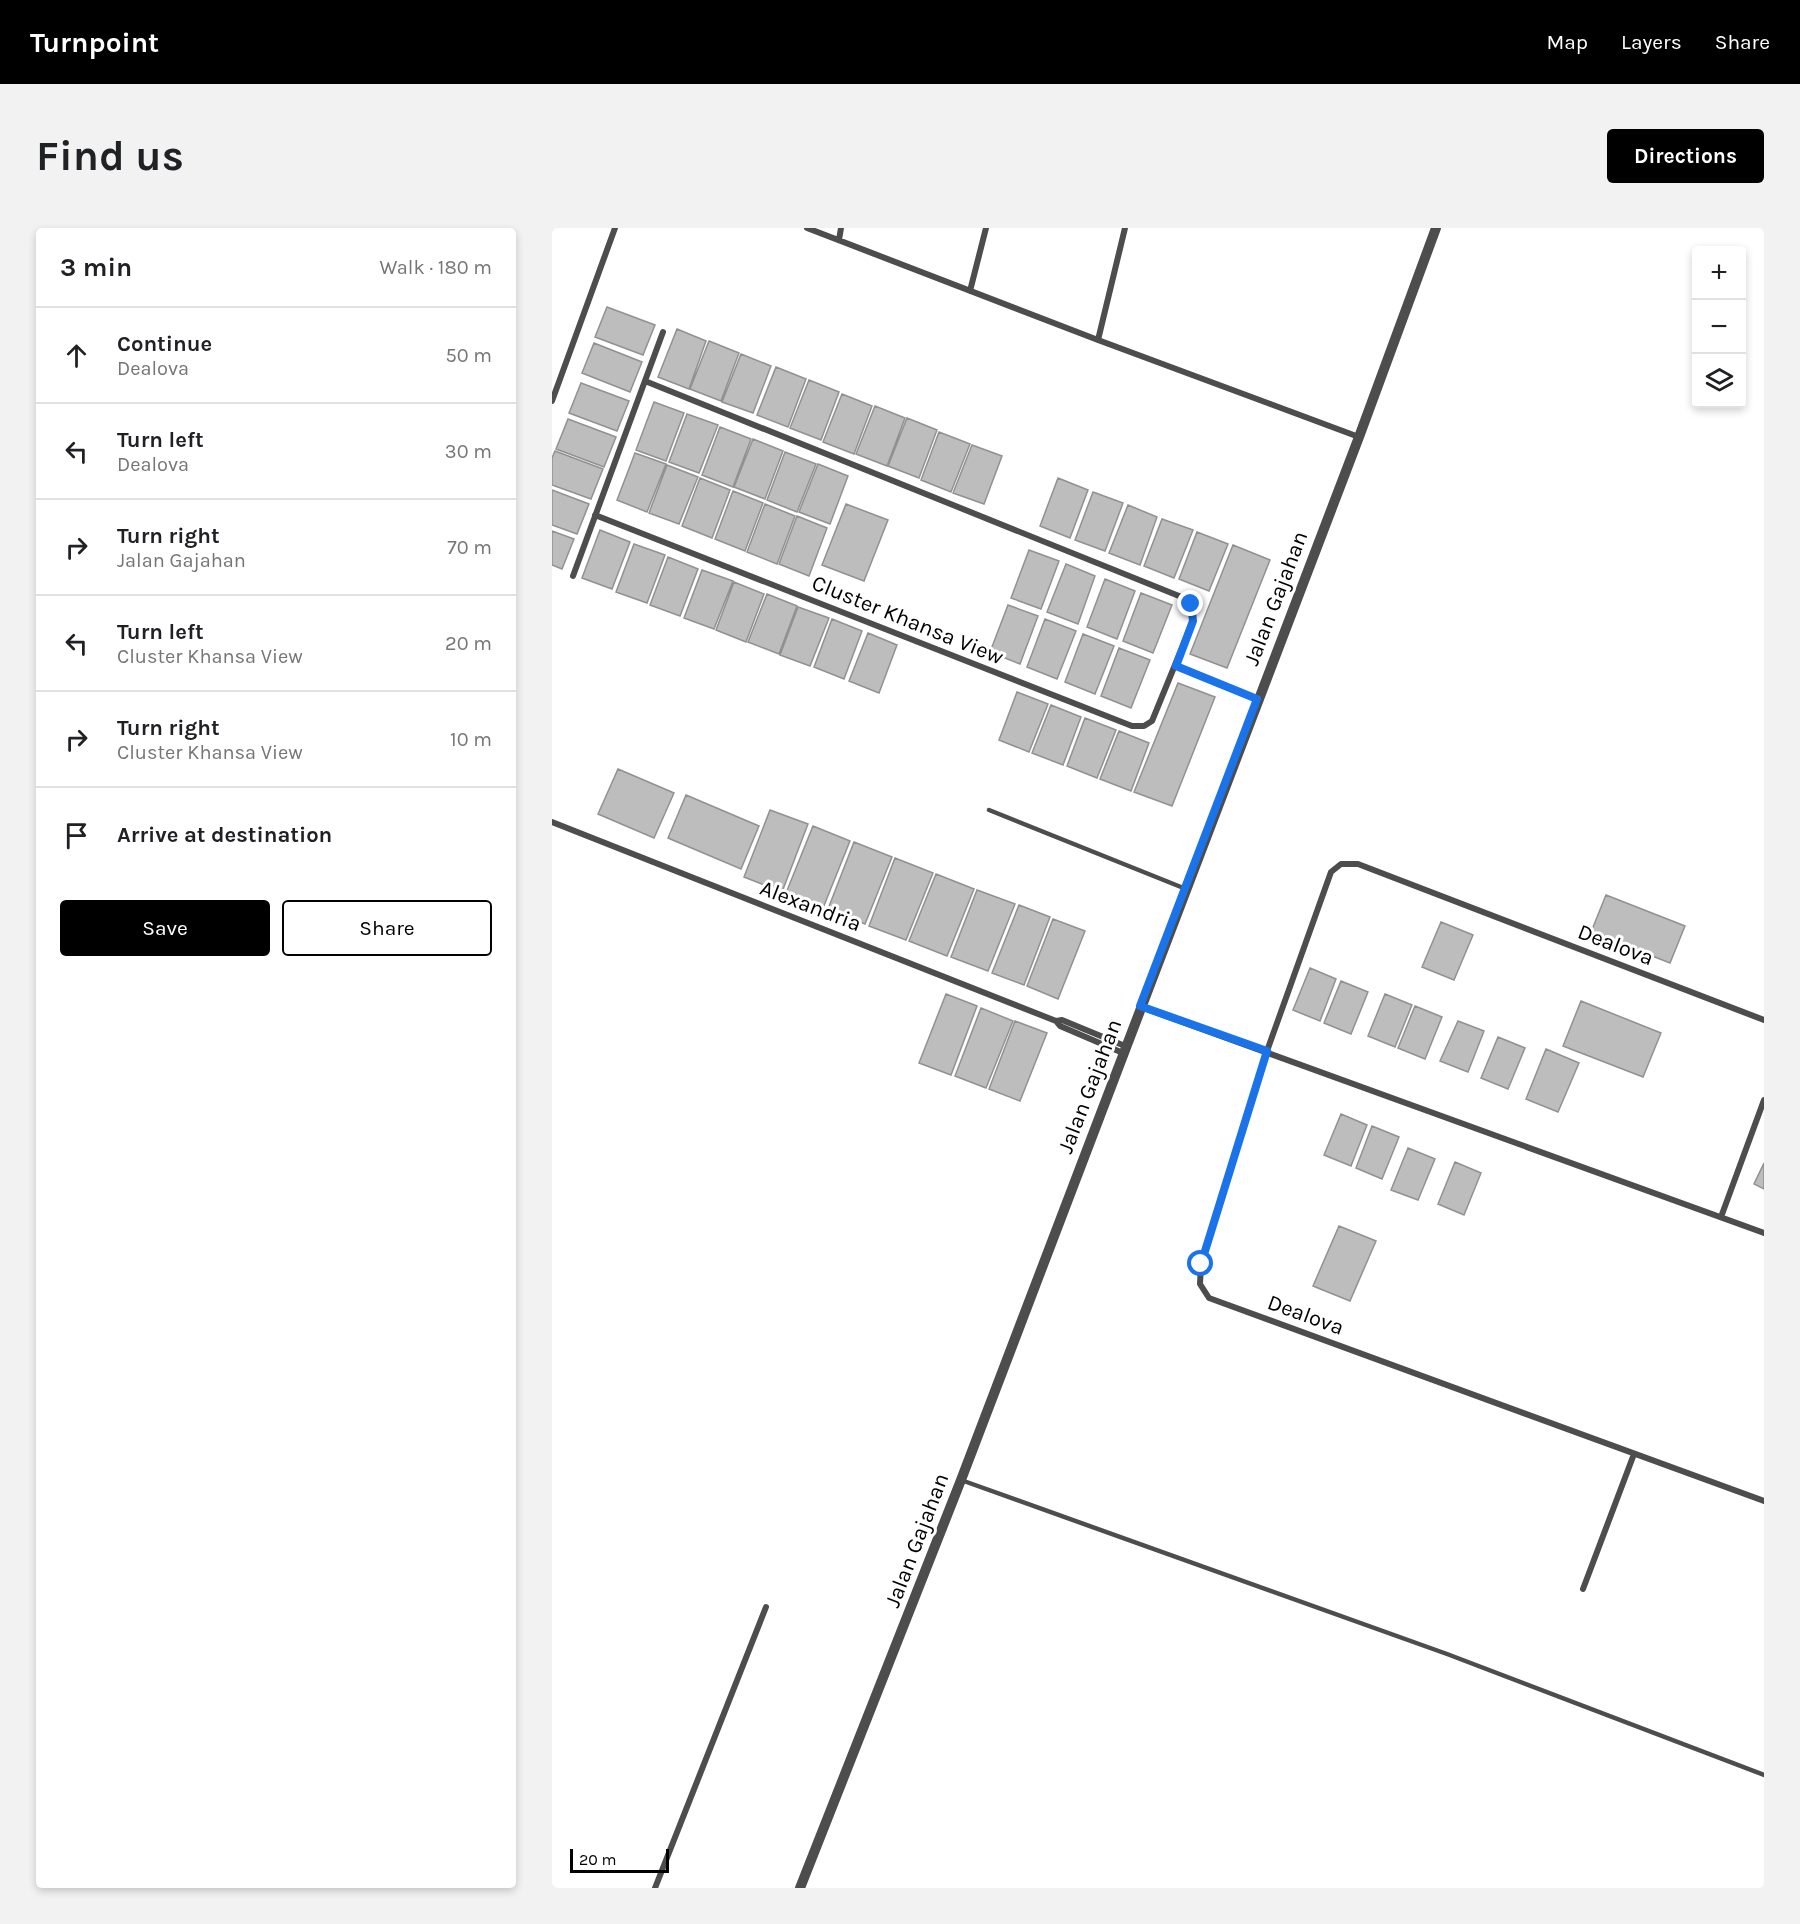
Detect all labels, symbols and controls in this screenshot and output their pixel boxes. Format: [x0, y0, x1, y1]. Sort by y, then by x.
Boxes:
text: Turnpoint [30, 26, 159, 59]
text: Map [1546, 30, 1588, 54]
text: Layers [1621, 30, 1682, 54]
text: Share [1715, 30, 1770, 54]
button: Directions [1607, 129, 1764, 183]
text: Find us [36, 131, 184, 181]
map controls [1692, 246, 1746, 408]
button: + [1692, 246, 1746, 300]
text: 3 min [60, 252, 132, 283]
text: Walk · 180 m [380, 256, 492, 279]
button: − [1692, 300, 1746, 354]
text: Continue [117, 331, 212, 357]
icon: ahead [60, 339, 93, 372]
text: 50 m [445, 344, 492, 367]
button: layers [1692, 354, 1746, 408]
text: Dealova [117, 357, 189, 380]
text: Turn left [117, 427, 204, 453]
icon: left [60, 435, 93, 468]
text: 30 m [445, 440, 492, 463]
text: Dealova [117, 453, 189, 476]
text: Turn right [117, 523, 220, 549]
street label: Jalan Gajahan [1238, 528, 1313, 669]
icon: right [60, 531, 93, 564]
text: 70 m [447, 536, 492, 559]
text: Jalan Gajahan [117, 549, 246, 572]
street label: Cluster Khansa View [808, 570, 1007, 670]
route end [1177, 590, 1203, 616]
text: Turn left [117, 619, 204, 645]
icon: left [60, 627, 93, 660]
text: 20 m [445, 632, 492, 655]
text: Cluster Khansa View [117, 645, 303, 668]
text: Turn right [117, 715, 220, 741]
icon: right [60, 723, 93, 756]
text: 10 m [450, 728, 492, 751]
text: Cluster Khansa View [117, 741, 303, 764]
icon: arrive [60, 819, 93, 852]
text: Arrive at destination [117, 822, 332, 848]
street label: Alexandria [756, 875, 865, 937]
button: Save [60, 900, 270, 956]
button: Share [282, 900, 492, 956]
street label: Dealova [1574, 919, 1657, 971]
street label: Jalan Gajahan [1052, 1016, 1127, 1157]
route start [1187, 1250, 1213, 1276]
street label: Dealova [1264, 1289, 1347, 1341]
street label: Jalan Gajahan [879, 1470, 954, 1611]
scale bar [570, 1846, 669, 1874]
text: 20 m [579, 1850, 617, 1869]

